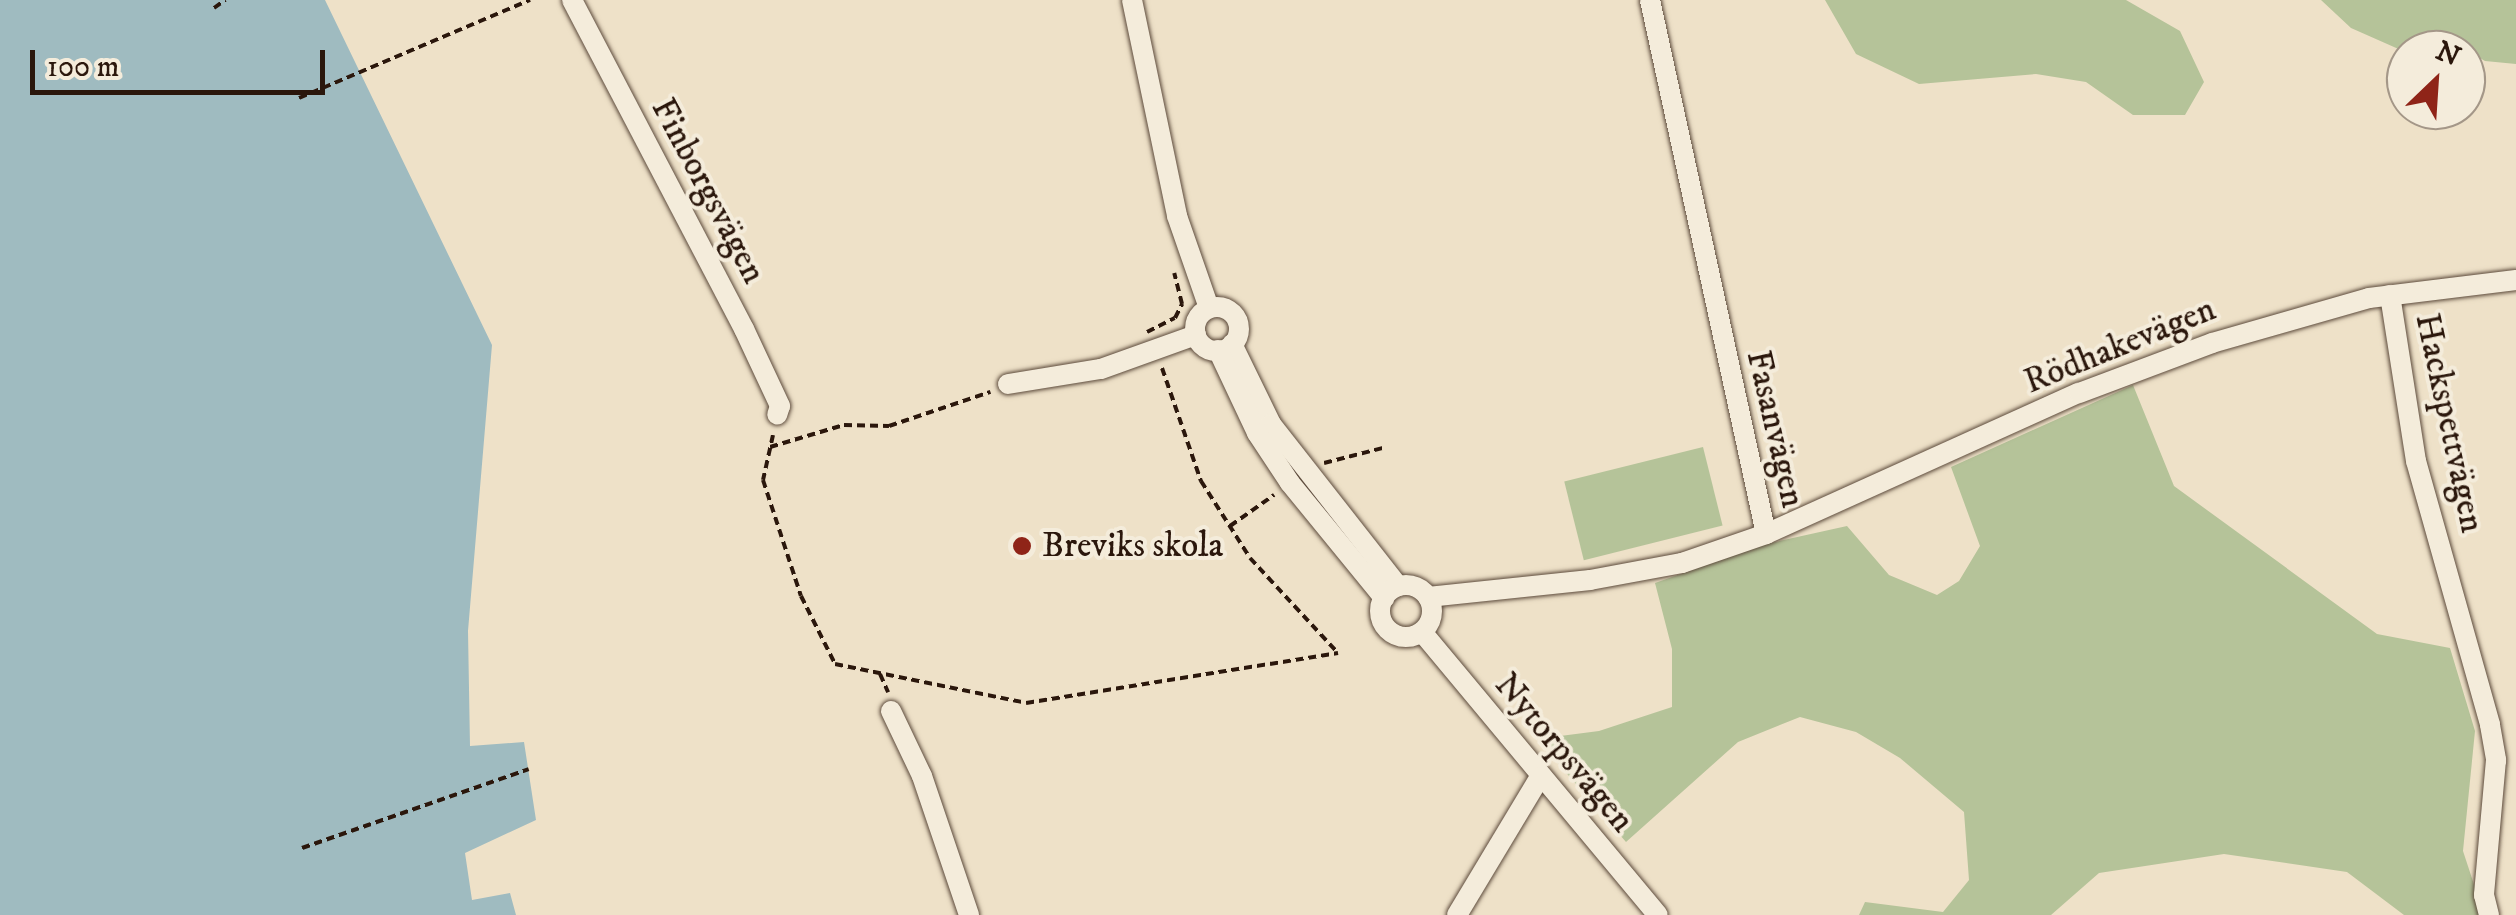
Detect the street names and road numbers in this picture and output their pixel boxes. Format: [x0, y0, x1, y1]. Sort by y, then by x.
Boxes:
street label: Finborgsvägen [642, 91, 774, 291]
street label: Rödhakevägen [2018, 289, 2222, 403]
street label: Hackspettvägen [2405, 310, 2493, 536]
street label: Fasanvägen [1737, 346, 1813, 512]
street label: Nytorpsvägen [1485, 665, 1643, 841]

